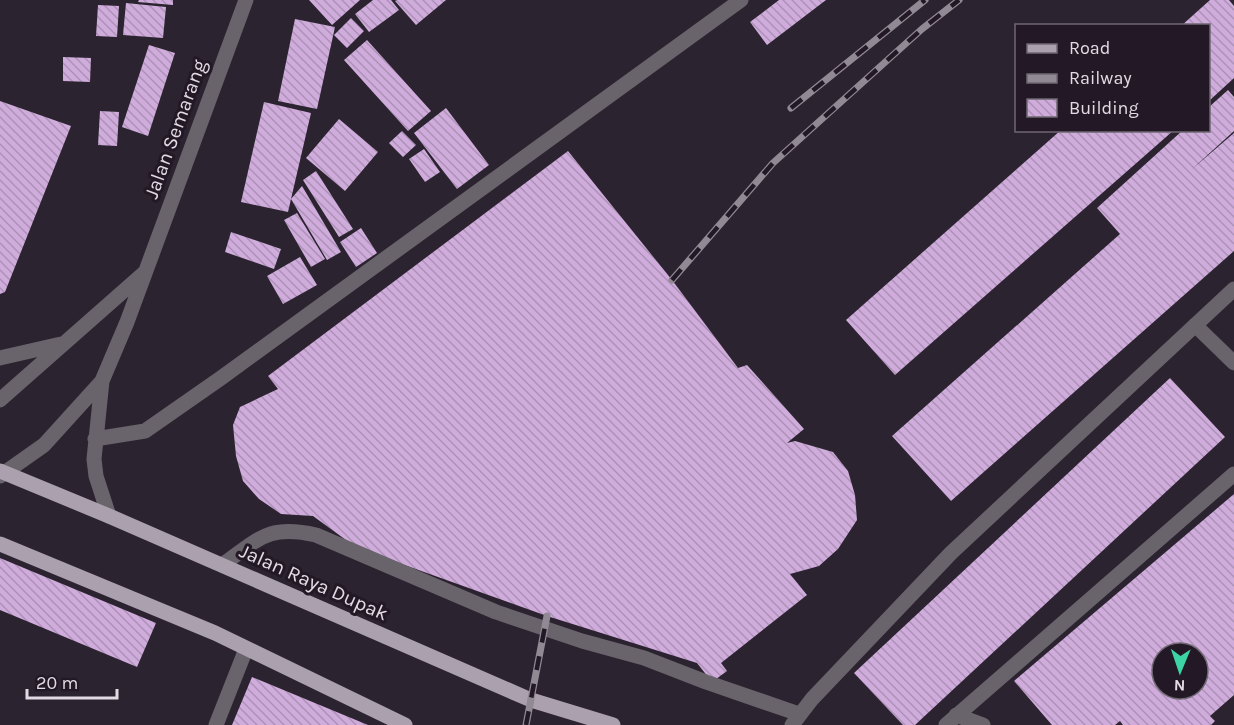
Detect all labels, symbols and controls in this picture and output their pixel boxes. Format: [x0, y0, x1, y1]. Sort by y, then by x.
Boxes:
legend [1015, 24, 1210, 132]
text: Road [1069, 37, 1110, 59]
street label: Jalan Semarang [140, 57, 211, 202]
text: Railway [1069, 67, 1132, 89]
text: Building [1069, 97, 1139, 119]
street label: Jalan Raya Dupak [236, 539, 392, 626]
north arrow [1150, 641, 1210, 701]
scale bar [27, 662, 117, 700]
text: 20 m [36, 672, 78, 694]
text: N [1173, 676, 1186, 695]

